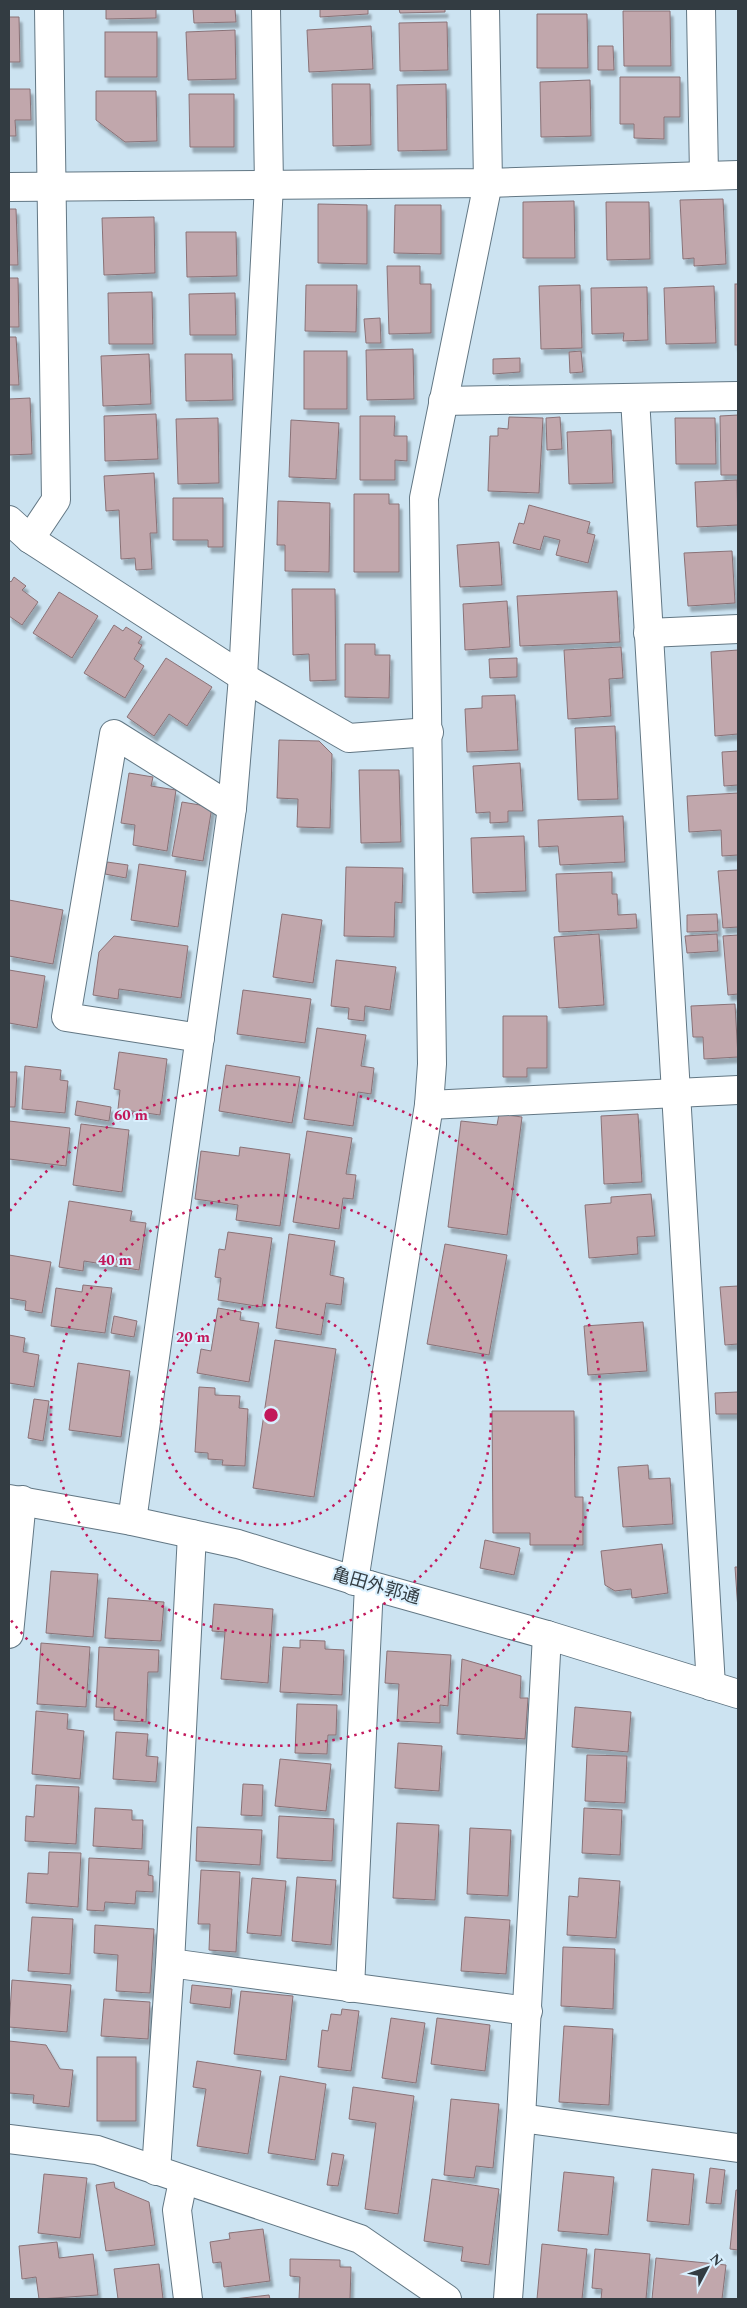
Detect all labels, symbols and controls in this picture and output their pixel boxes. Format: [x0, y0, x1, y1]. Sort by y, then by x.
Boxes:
text: 60 m [114, 1104, 149, 1127]
text: 40 m [98, 1249, 133, 1272]
text: 20 m [176, 1326, 211, 1349]
centre of rings [262, 1406, 280, 1424]
street label: 亀田外郭通 [329, 1561, 423, 1611]
north arrow [682, 2243, 732, 2293]
text: N [705, 2249, 728, 2271]

